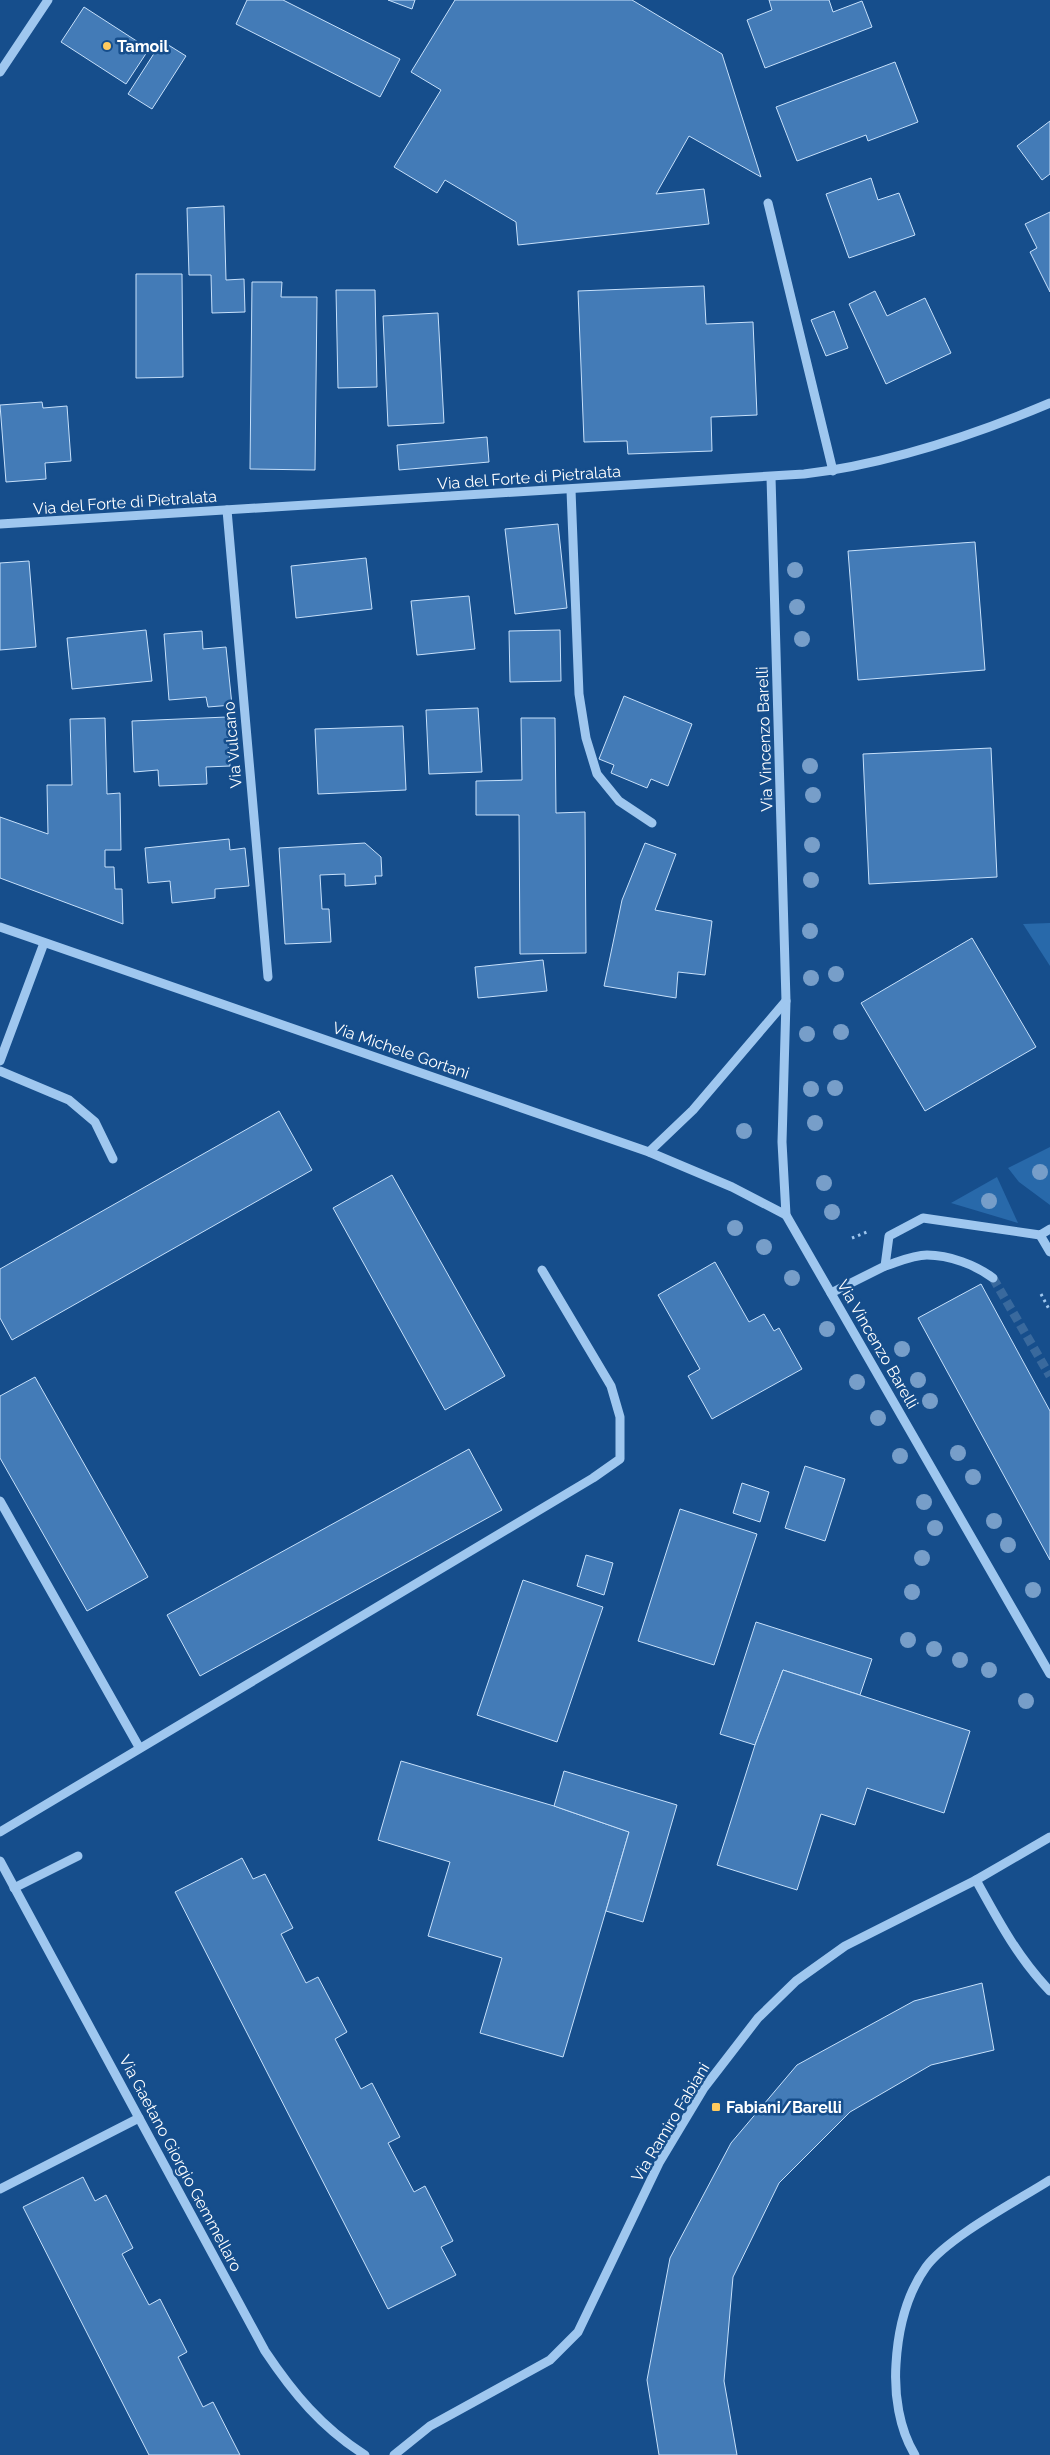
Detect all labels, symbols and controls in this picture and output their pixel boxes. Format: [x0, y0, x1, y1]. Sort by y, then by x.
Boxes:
place label: Tamoil [117, 37, 169, 56]
marker: Tamoil [101, 40, 113, 52]
street label: Via del Forte di Pietralata [436, 462, 622, 493]
street label: Via del Forte di Pietralata [32, 487, 218, 518]
street label: Via Vincenzo Barelli [752, 666, 777, 812]
street label: Via Vulcano [219, 701, 246, 789]
street label: Via Michele Gortani [330, 1018, 472, 1083]
street label: Via Vincenzo Barelli [833, 1277, 922, 1412]
street label: Via Gaetano Giorgio Gemmellaro [115, 2052, 246, 2275]
street label: Via Ramiro Fabiani [627, 2059, 713, 2185]
place label: Fabiani/Barelli [726, 2098, 842, 2117]
marker: Fabiani/Barelli [710, 2101, 722, 2113]

